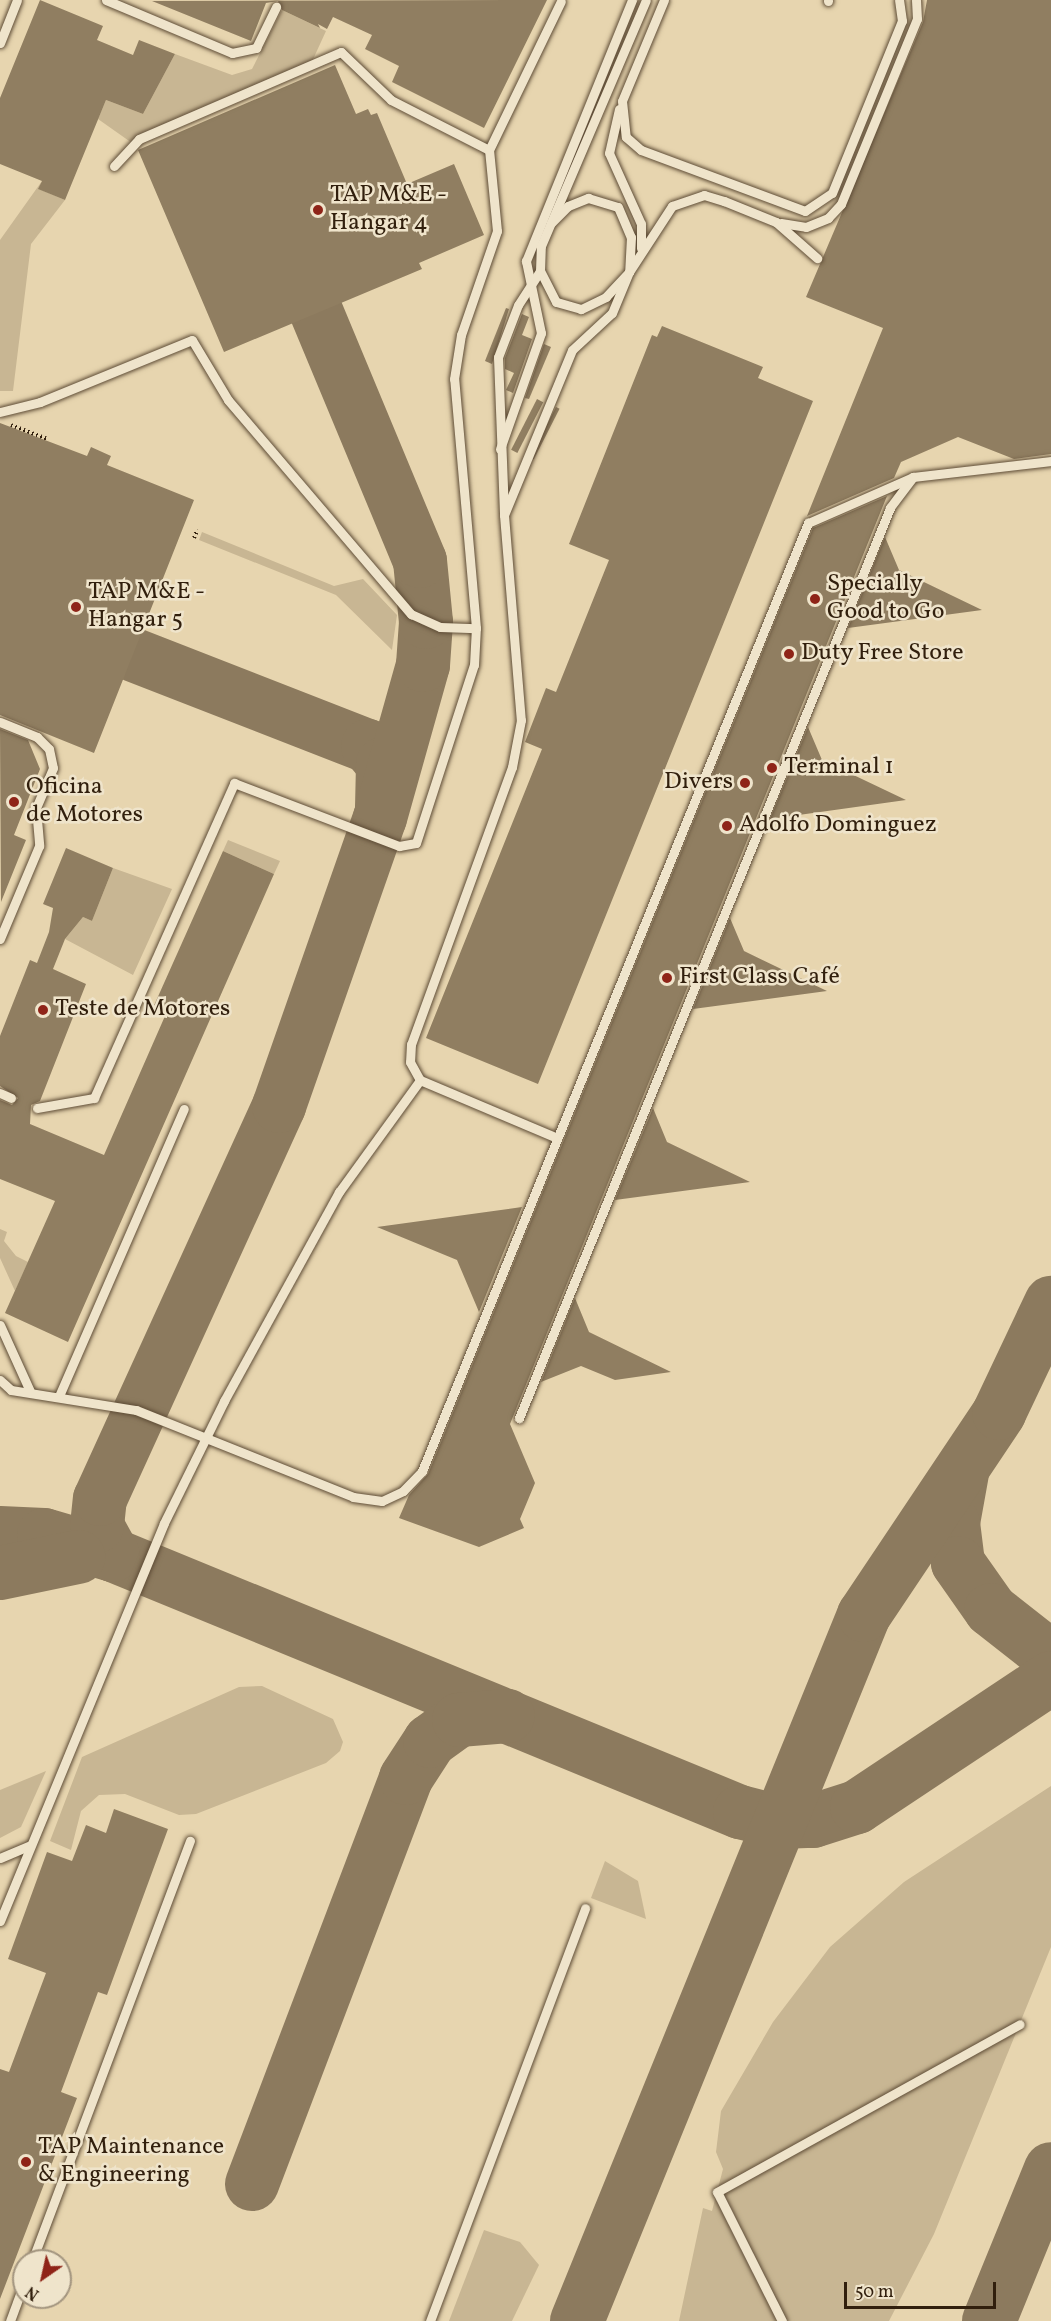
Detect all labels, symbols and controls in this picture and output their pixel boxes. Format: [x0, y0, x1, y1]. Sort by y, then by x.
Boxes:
place label: TAP M&E - Hangar 4 [330, 182, 447, 238]
marker: TAP M&E - Hangar 4 [311, 203, 325, 217]
place label: Specially Good to Go [827, 571, 944, 627]
place label: TAP M&E - Hangar 5 [88, 579, 205, 635]
marker: Specially Good to Go [808, 592, 822, 606]
marker: TAP M&E - Hangar 5 [69, 600, 83, 614]
place label: Duty Free Store [801, 640, 964, 668]
marker: Duty Free Store [782, 647, 796, 661]
place label: Terminal 1 [784, 754, 894, 782]
marker: Terminal 1 [765, 761, 779, 775]
place label: Divers [664, 769, 733, 797]
place label: Oficina de Motores [26, 774, 143, 830]
marker: Divers [738, 776, 752, 790]
marker: Oficina de Motores [7, 795, 21, 809]
place label: Adolfo Dominguez [739, 812, 937, 840]
marker: Adolfo Dominguez [720, 819, 734, 833]
place label: First Class Café [679, 964, 840, 992]
marker: First Class Café [660, 971, 674, 985]
place label: Teste de Motores [55, 996, 230, 1024]
marker: Teste de Motores [36, 1003, 50, 1017]
place label: TAP Maintenance & Engineering [38, 2134, 224, 2190]
marker: TAP Maintenance & Engineering [19, 2155, 33, 2169]
north arrow [12, 2249, 72, 2309]
scale bar [847, 2270, 998, 2308]
text: N [22, 2280, 44, 2305]
text: 50 m [855, 2280, 894, 2305]

